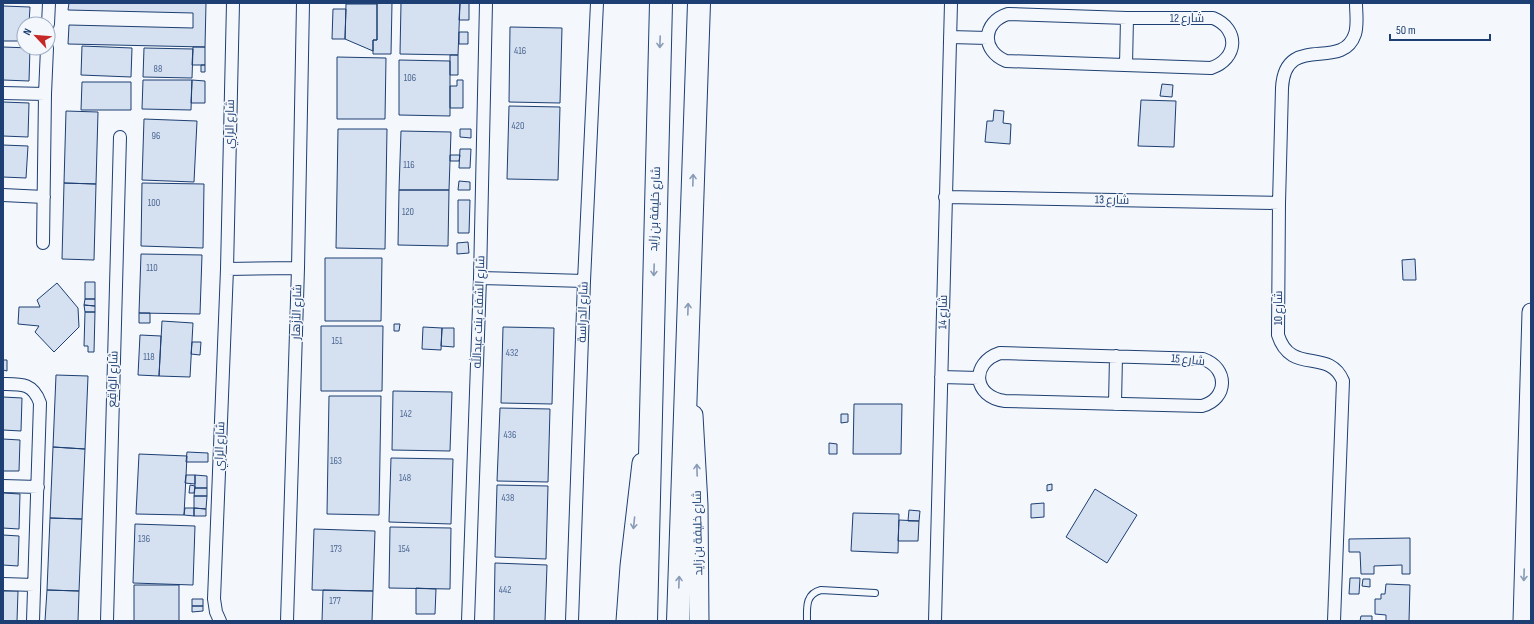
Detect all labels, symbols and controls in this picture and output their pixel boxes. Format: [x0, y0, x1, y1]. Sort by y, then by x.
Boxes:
street label: شارع 12 [1170, 11, 1204, 26]
north arrow [16, 16, 56, 56]
scale bar [1390, 16, 1490, 42]
text: 50 m [1396, 23, 1416, 38]
text: N [20, 26, 35, 37]
one-way arrow [656, 35, 664, 48]
house number: 416 [514, 45, 526, 57]
house number: 88 [154, 63, 162, 75]
house number: 106 [404, 72, 416, 84]
street label: شارع الراي [222, 99, 240, 149]
house number: 420 [512, 120, 524, 132]
house number: 96 [152, 130, 160, 142]
house number: 116 [403, 159, 415, 171]
street label: شارع خليفة بن زايد [646, 166, 664, 252]
one-way arrow [689, 174, 697, 187]
street label: شارع 13 [1095, 192, 1129, 208]
house number: 100 [148, 197, 160, 209]
house number: 120 [402, 206, 414, 218]
street label: شارع الشفاء بنت عبدالله [469, 255, 488, 369]
house number: 110 [146, 262, 158, 274]
one-way arrow [650, 263, 658, 276]
street label: شارع الدراسة [574, 281, 592, 343]
street label: شارع الأَزْهار [288, 284, 305, 341]
street label: شارع 10 [1271, 291, 1286, 325]
street label: شارع 14 [935, 295, 951, 329]
one-way arrow [685, 303, 692, 316]
house number: 151 [331, 335, 343, 347]
house number: 432 [506, 347, 518, 359]
street label: شارع الوَاقِع [105, 350, 121, 408]
house number: 118 [143, 351, 155, 363]
street label: شارع 15 [1170, 351, 1206, 369]
house number: 142 [400, 408, 412, 420]
street label: شارع الراي [212, 421, 230, 471]
house number: 436 [504, 429, 516, 441]
house number: 163 [330, 455, 342, 467]
one-way arrow [693, 464, 700, 477]
house number: 148 [399, 472, 411, 484]
street label: شارع خليفة بن زايد [690, 490, 706, 576]
house number: 438 [502, 492, 514, 504]
one-way arrow [630, 516, 638, 529]
house number: 136 [138, 533, 150, 545]
house number: 173 [330, 543, 342, 555]
house number: 154 [398, 543, 410, 555]
one-way arrow [1520, 568, 1527, 581]
one-way arrow [675, 576, 683, 589]
house number: 442 [499, 584, 511, 596]
house number: 177 [329, 595, 341, 607]

